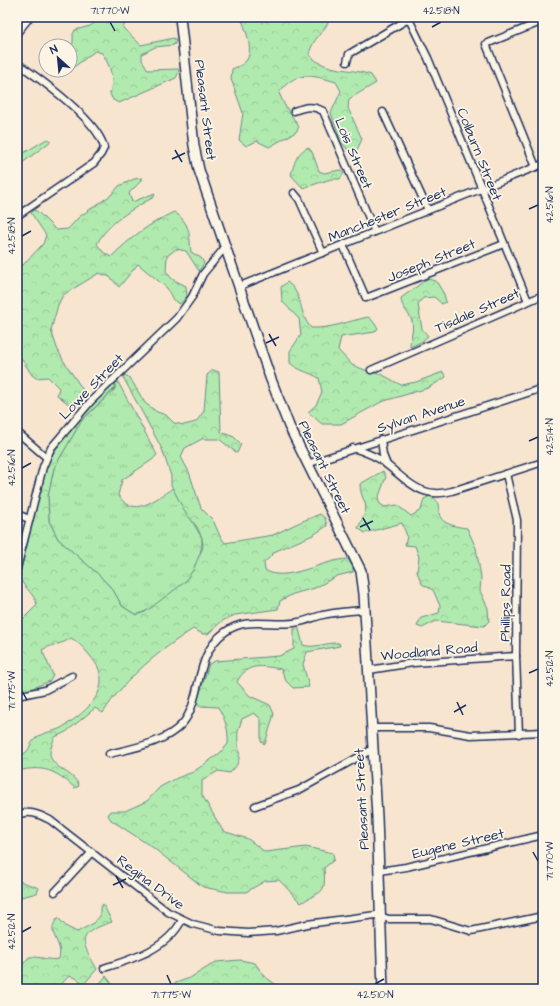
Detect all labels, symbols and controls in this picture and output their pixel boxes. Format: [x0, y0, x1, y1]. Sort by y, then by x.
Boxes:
text: 71.770°W [90, 4, 130, 18]
text: 42.518°N [422, 4, 460, 18]
north arrow [38, 38, 78, 78]
text: N [47, 41, 60, 58]
street label: Pleasant Street [189, 59, 221, 162]
street label: Colburn Street [451, 105, 507, 204]
street label: Lois Street [329, 115, 377, 192]
street label: Manchester Street [325, 182, 450, 248]
text: 42.516°N [543, 186, 557, 224]
text: 42.518°N [5, 217, 19, 255]
street label: Joseph Street [384, 234, 479, 288]
street label: Tisdale Street [432, 283, 523, 339]
street label: Lowe Street [55, 349, 129, 424]
street label: Sylvan Avenue [375, 391, 468, 439]
street label: Pleasant Street [293, 417, 355, 518]
text: 42.514°N [543, 418, 557, 456]
text: 42.516°N [5, 449, 19, 487]
street label: Phillips Road [495, 564, 517, 642]
street label: Woodland Road [380, 638, 478, 666]
text: 42.512°N [543, 651, 557, 687]
text: 71.775°W [5, 670, 19, 711]
street label: Pleasant Street [349, 747, 375, 850]
street label: Eugene Street [410, 824, 506, 864]
text: 71.770°W [543, 841, 557, 881]
street label: Regina Drive [112, 851, 189, 915]
text: 42.512°N [5, 914, 19, 950]
text: 71.775°W [151, 988, 192, 1002]
text: 42.510°N [356, 988, 394, 1002]

